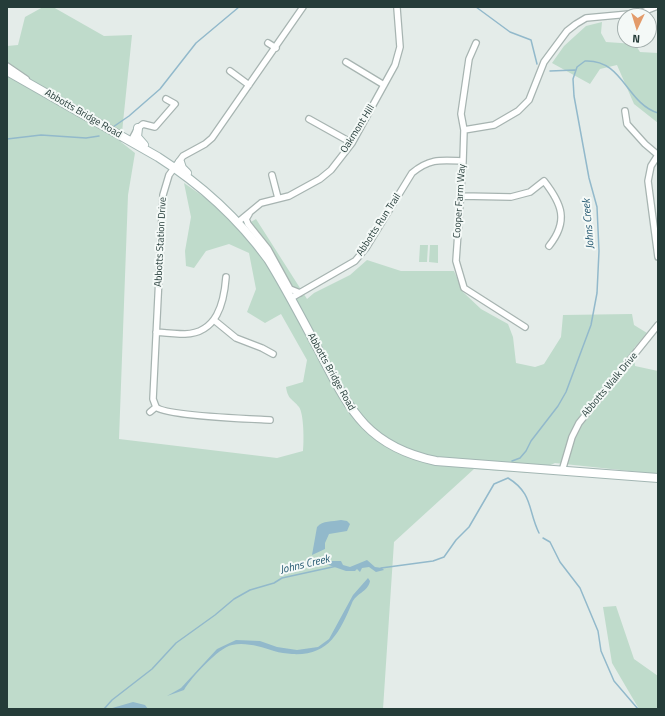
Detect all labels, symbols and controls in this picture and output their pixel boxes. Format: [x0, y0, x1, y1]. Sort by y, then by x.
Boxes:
north arrow [617, 8, 657, 48]
text: N [632, 31, 641, 47]
street label: Abbotts Bridge Road [42, 87, 124, 141]
street label: Oakmont Hill [338, 103, 378, 155]
street label: Cooper Farm Way [451, 164, 469, 238]
street label: Abbotts Run Trail [354, 192, 404, 258]
street label: Abbotts Station Drive [153, 197, 169, 287]
water label: Johns Creek [580, 198, 598, 250]
street label: Abbotts Bridge Road [305, 331, 357, 413]
street label: Abbotts Walk Drive [580, 350, 640, 420]
water label: Johns Creek [279, 553, 331, 577]

